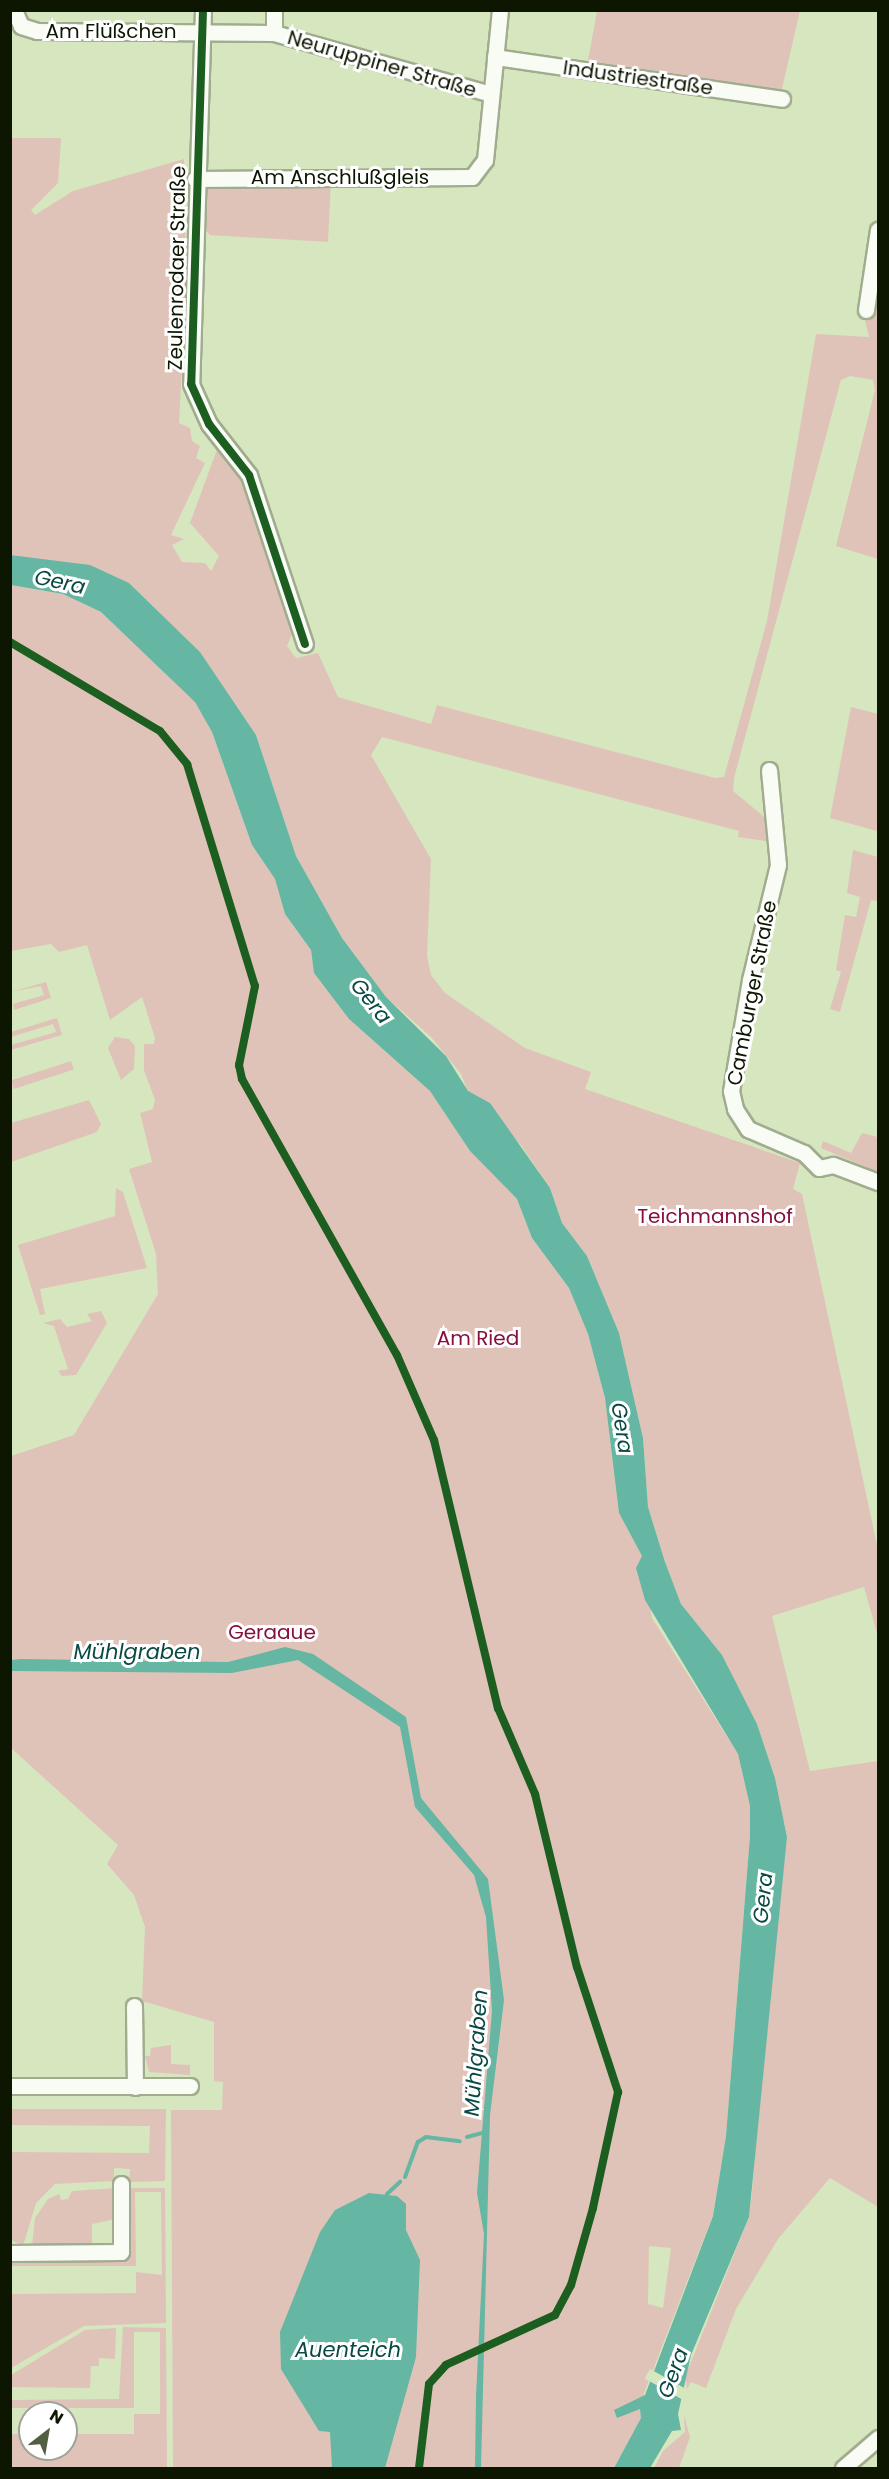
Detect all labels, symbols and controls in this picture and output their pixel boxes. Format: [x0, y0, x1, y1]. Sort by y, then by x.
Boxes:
street label: Am Flüßchen [46, 19, 176, 43]
street label: Neuruppiner Straße [285, 26, 479, 102]
street label: Industriestraße [561, 56, 715, 100]
street label: Zeulenrodaer Straße [163, 165, 191, 371]
street label: Am Anschlußgleis [251, 165, 429, 189]
water label: Gera [32, 564, 88, 600]
street label: Camburger Straße [722, 898, 782, 1088]
water label: Gera [345, 973, 397, 1029]
park label: Teichmannshof [637, 1204, 793, 1228]
park label: Am Ried [437, 1326, 519, 1350]
water label: Gera [606, 1401, 638, 1455]
park label: Geraaue [228, 1620, 316, 1644]
water label: Mühlgraben [73, 1639, 201, 1665]
water label: Gera [748, 1871, 778, 1925]
water label: Mühlgraben [459, 1989, 493, 2117]
water label: Auenteich [295, 2337, 401, 2363]
water label: Gera [652, 2345, 694, 2401]
north arrow [18, 2401, 78, 2461]
text: N [45, 2404, 68, 2430]

